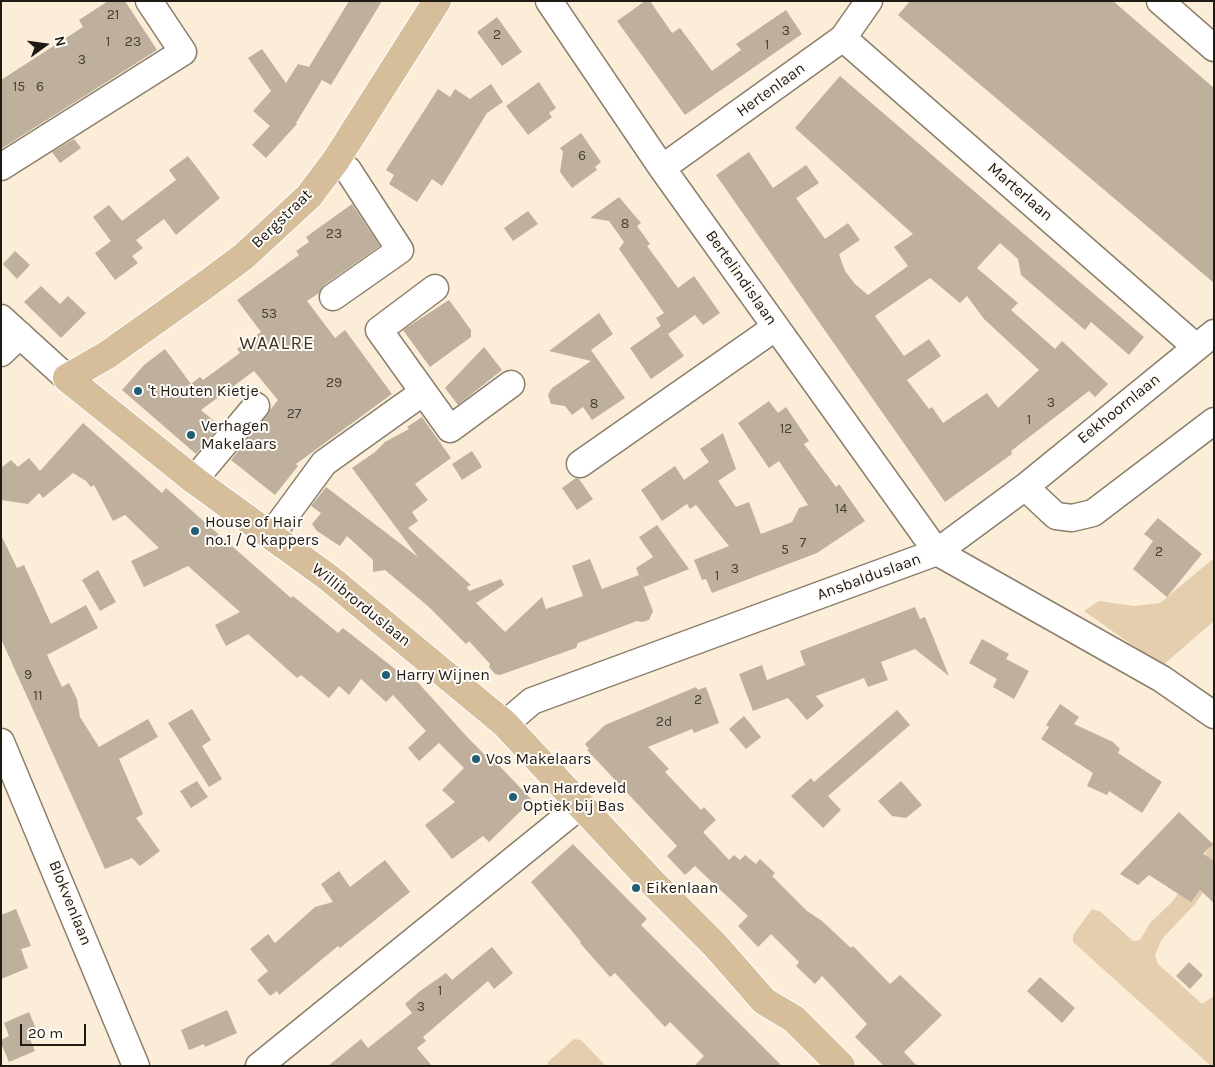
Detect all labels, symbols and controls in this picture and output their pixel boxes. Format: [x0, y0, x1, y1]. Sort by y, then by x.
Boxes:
house number: 21 [107, 7, 119, 23]
north arrow [20, 20, 70, 70]
house number: 3 [782, 23, 790, 39]
house number: 2 [493, 27, 501, 43]
text: N [51, 34, 70, 48]
house number: 1 [106, 34, 110, 50]
house number: 23 [125, 34, 141, 50]
house number: 1 [765, 37, 769, 53]
house number: 3 [78, 52, 86, 68]
street label: Hertenlaan [733, 59, 809, 121]
house number: 15 [13, 79, 25, 95]
house number: 6 [36, 79, 44, 95]
house number: 6 [578, 148, 586, 164]
street label: Marterlaan [984, 159, 1056, 225]
street label: Bergstraat [248, 186, 316, 252]
house number: 8 [621, 216, 629, 232]
house number: 23 [326, 226, 342, 242]
street label: Bertelindislaan [701, 227, 781, 329]
house number: 53 [261, 306, 277, 322]
district label: WAALRE [239, 333, 315, 355]
street label: Eekhoornlaan [1074, 370, 1164, 448]
house number: 29 [326, 375, 342, 391]
place label: 't Houten Kietje [148, 381, 259, 401]
marker: 't Houten Kietje [132, 385, 144, 397]
house number: 3 [1047, 395, 1055, 411]
house number: 8 [590, 396, 598, 412]
house number: 27 [287, 406, 301, 422]
house number: 1 [1027, 412, 1031, 428]
place label: Verhagen Makelaars [201, 416, 277, 454]
house number: 12 [780, 421, 792, 437]
marker: Verhagen Makelaars [185, 429, 197, 441]
house number: 14 [835, 501, 847, 517]
place label: House of Hair no.1 / Q kappers [205, 512, 319, 550]
marker: House of Hair no.1 / Q kappers [189, 525, 201, 537]
house number: 7 [800, 535, 806, 551]
house number: 5 [781, 542, 789, 558]
house number: 2 [1155, 544, 1163, 560]
street label: Ansbalduslaan [814, 549, 924, 605]
street label: Willibrorduslaan [308, 559, 414, 651]
house number: 3 [731, 561, 739, 577]
house number: 1 [715, 568, 719, 584]
place label: Harry Wijnen [396, 665, 490, 685]
house number: 9 [24, 667, 32, 683]
marker: Harry Wijnen [380, 669, 392, 681]
house number: 11 [33, 688, 43, 704]
house number: 2 [694, 692, 702, 708]
house number: 2d [656, 714, 672, 730]
place label: Vos Makelaars [486, 749, 591, 769]
marker: Vos Makelaars [470, 753, 482, 765]
place label: van Hardeveld Optiek bij Bas [523, 778, 627, 816]
marker: van Hardeveld Optiek bij Bas [507, 791, 519, 803]
street label: Blokvenlaan [44, 858, 96, 948]
place label: Eikenlaan [646, 878, 718, 898]
marker: Eikenlaan [630, 882, 642, 894]
house number: 1 [438, 983, 442, 999]
house number: 3 [417, 999, 425, 1015]
scale bar [22, 1014, 89, 1046]
text: 20 m [28, 1024, 63, 1042]

